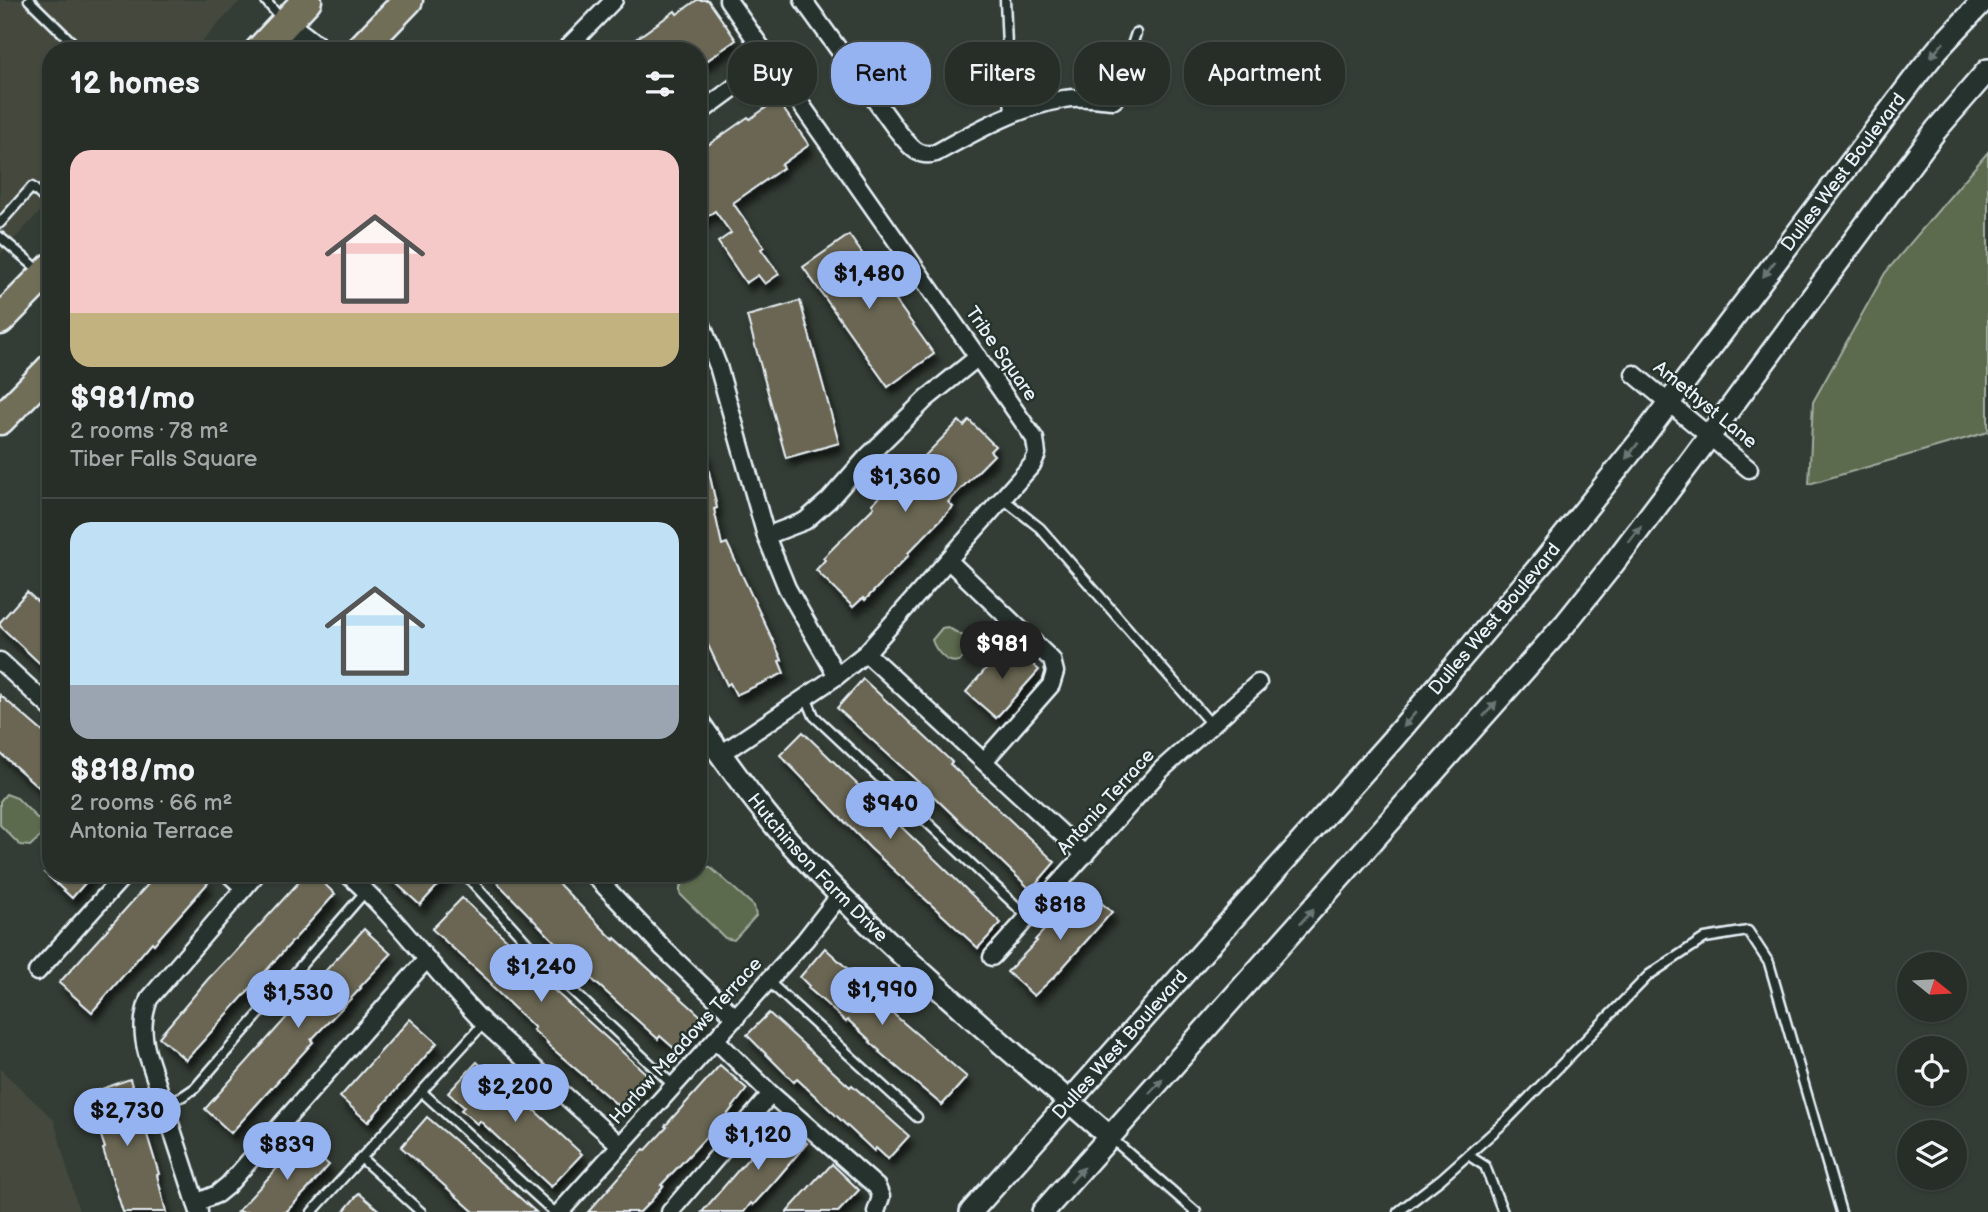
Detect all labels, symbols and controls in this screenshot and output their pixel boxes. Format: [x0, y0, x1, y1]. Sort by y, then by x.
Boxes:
one-way arrow [1929, 41, 1945, 59]
chip: Buy [728, 42, 817, 105]
chip: Rent [831, 42, 931, 105]
chip: Filters [945, 42, 1060, 105]
chip: New [1074, 42, 1170, 105]
chip: Apartment [1184, 42, 1345, 105]
icon: filters [641, 65, 679, 103]
text: 12 homes [70, 66, 200, 102]
street label: Dulles West Boulevard [1776, 89, 1911, 256]
icon: home [312, 196, 438, 322]
pin: $1,480 [812, 252, 926, 311]
text: $1,480 [833, 260, 905, 288]
one-way arrow [1762, 260, 1776, 278]
street label: Tribe Square [960, 302, 1042, 406]
street label: Amethyst Lane [1648, 356, 1762, 454]
text: $981/mo [70, 381, 195, 417]
text: 2 rooms · 78 m² [70, 417, 228, 445]
one-way arrow [1625, 442, 1640, 459]
text: Tiber Falls Square [70, 445, 258, 473]
pin: $1,360 [848, 454, 962, 514]
text: $1,360 [869, 463, 941, 491]
one-way arrow [1628, 525, 1642, 543]
street label: Dulles West Boulevard [1424, 538, 1565, 700]
icon: home [312, 568, 438, 694]
pin: $981 [961, 622, 1043, 681]
text: $981 [976, 630, 1028, 658]
one-way arrow [1482, 700, 1498, 718]
one-way arrow [1401, 711, 1417, 729]
street label: Antonia Terrace [1052, 744, 1160, 860]
text: $818/mo [70, 753, 195, 789]
pin: $940 [849, 782, 931, 841]
text: 2 rooms · 66 m² [70, 789, 232, 817]
street label: Hutchinson Farm Drive [742, 789, 893, 947]
text: $940 [862, 790, 918, 818]
text: Antonia Terrace [70, 817, 233, 845]
pin: $818 [1019, 883, 1101, 942]
text: $818 [1034, 891, 1086, 919]
one-way arrow [1299, 907, 1315, 925]
pin: $1,240 [484, 944, 598, 1004]
north arrow [1897, 952, 1967, 1022]
map controls [1897, 952, 1967, 1190]
text: $1,240 [506, 953, 576, 981]
street label: Harlow Meadows Terrace [605, 953, 767, 1129]
street label: Dulles West Boulevard [1047, 965, 1193, 1124]
pin: $1,990 [825, 968, 939, 1027]
pin: $1,530 [241, 970, 355, 1030]
text: $1,990 [846, 976, 918, 1004]
text: $1,530 [263, 979, 333, 1007]
button: locate [1897, 1036, 1967, 1106]
pin: $2,200 [458, 1064, 572, 1124]
text: $2,200 [477, 1073, 553, 1101]
one-way arrow [1148, 1078, 1163, 1095]
pin: $2,730 [70, 1088, 184, 1148]
text: $2,730 [90, 1097, 164, 1125]
pin: $1,120 [701, 1112, 815, 1172]
button: layers [1897, 1120, 1967, 1190]
text: $1,120 [724, 1121, 792, 1149]
pin: $839 [246, 1122, 328, 1182]
text: $839 [259, 1131, 315, 1159]
one-way arrow [1068, 1167, 1084, 1184]

